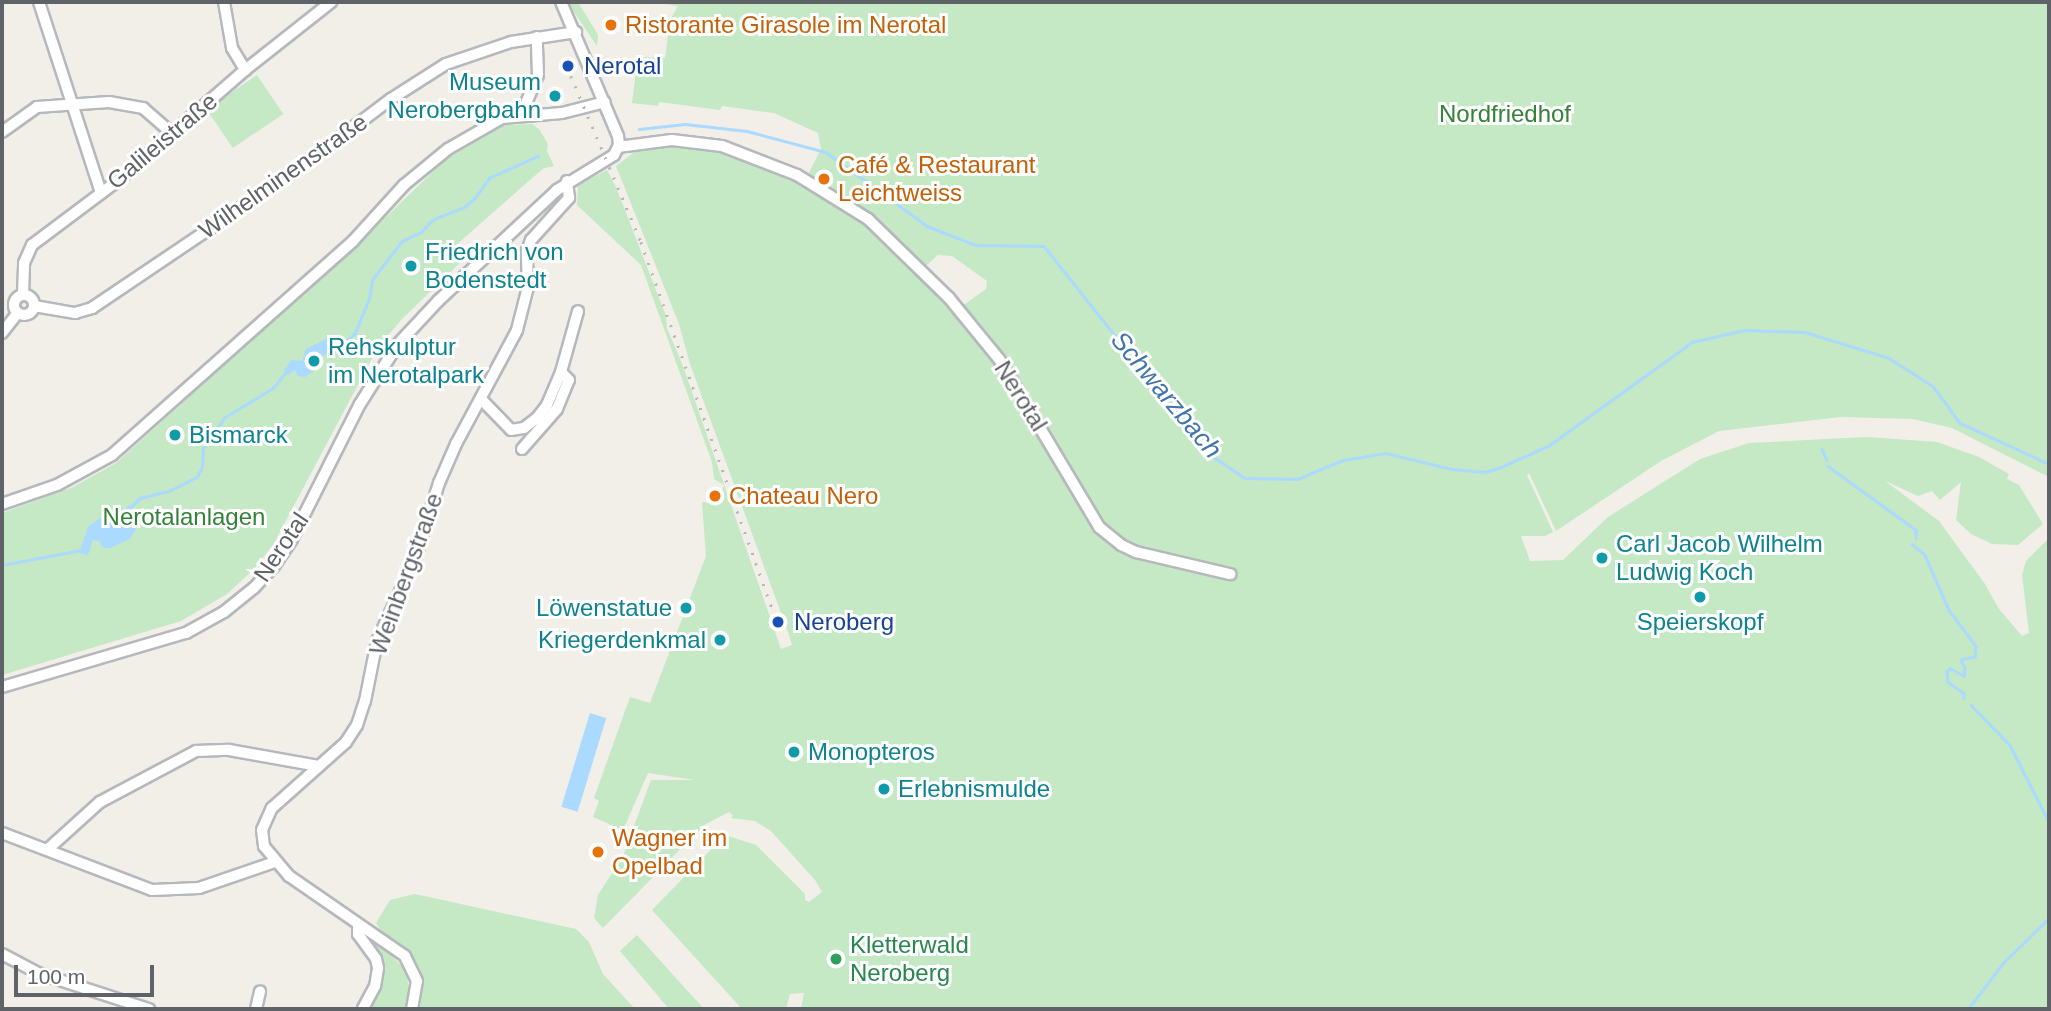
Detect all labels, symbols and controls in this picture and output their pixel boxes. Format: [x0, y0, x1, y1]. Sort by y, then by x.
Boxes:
place label: Ristorante Girasole im Nerotal [625, 11, 946, 39]
marker: Ristorante Girasole im Nerotal [603, 17, 619, 33]
place label: Nerotal [584, 52, 661, 80]
marker: Nerotal [558, 56, 578, 76]
place label: Museum Nerobergbahn [388, 68, 541, 124]
street label: Galileistraße [101, 87, 223, 195]
marker: Museum Nerobergbahn [547, 88, 563, 104]
park label: Nordfriedhof [1439, 100, 1571, 128]
street label: Wilhelminenstraße [193, 107, 373, 245]
place label: Café & Restaurant Leichtweiss [838, 151, 1035, 207]
marker: Café & Restaurant Leichtweiss [816, 171, 832, 187]
place label: Friedrich von Bodenstedt [425, 238, 564, 294]
marker: Friedrich von Bodenstedt [403, 258, 419, 274]
water label: Schwarzbach [1104, 325, 1228, 465]
place label: Rehskulptur im Nerotalpark [328, 333, 484, 389]
marker: Rehskulptur im Nerotalpark [306, 353, 322, 369]
street label: Nerotal [988, 356, 1054, 436]
place label: Bismarck [189, 421, 288, 449]
marker: Bismarck [167, 427, 183, 443]
place label: Chateau Nero [729, 482, 878, 510]
marker: Chateau Nero [707, 488, 723, 504]
street label: Weinbergstraße [363, 489, 449, 659]
park label: Nerotalanlagen [103, 503, 265, 531]
street label: Nerotal [247, 507, 315, 587]
place label: Carl Jacob Wilhelm Ludwig Koch [1616, 530, 1823, 586]
marker: Carl Jacob Wilhelm Ludwig Koch [1594, 550, 1610, 566]
marker: Speierskopf [1692, 589, 1708, 605]
place label: Löwenstatue [536, 594, 672, 622]
marker: Löwenstatue [678, 600, 694, 616]
place label: Neroberg [794, 608, 894, 636]
place label: Speierskopf [1637, 608, 1763, 636]
marker: Neroberg [768, 612, 788, 632]
place label: Kriegerdenkmal [538, 626, 706, 654]
marker: Kriegerdenkmal [712, 632, 728, 648]
place label: Monopteros [808, 738, 935, 766]
marker: Monopteros [786, 744, 802, 760]
place label: Erlebnismulde [898, 775, 1050, 803]
marker: Erlebnismulde [876, 781, 892, 797]
place label: Wagner im Opelbad [612, 824, 727, 880]
marker: Wagner im Opelbad [590, 844, 606, 860]
place label: Kletterwald Neroberg [850, 931, 969, 987]
scale bar [18, 951, 158, 995]
marker: Kletterwald Neroberg [828, 951, 844, 967]
text: 100 m [27, 965, 85, 988]

